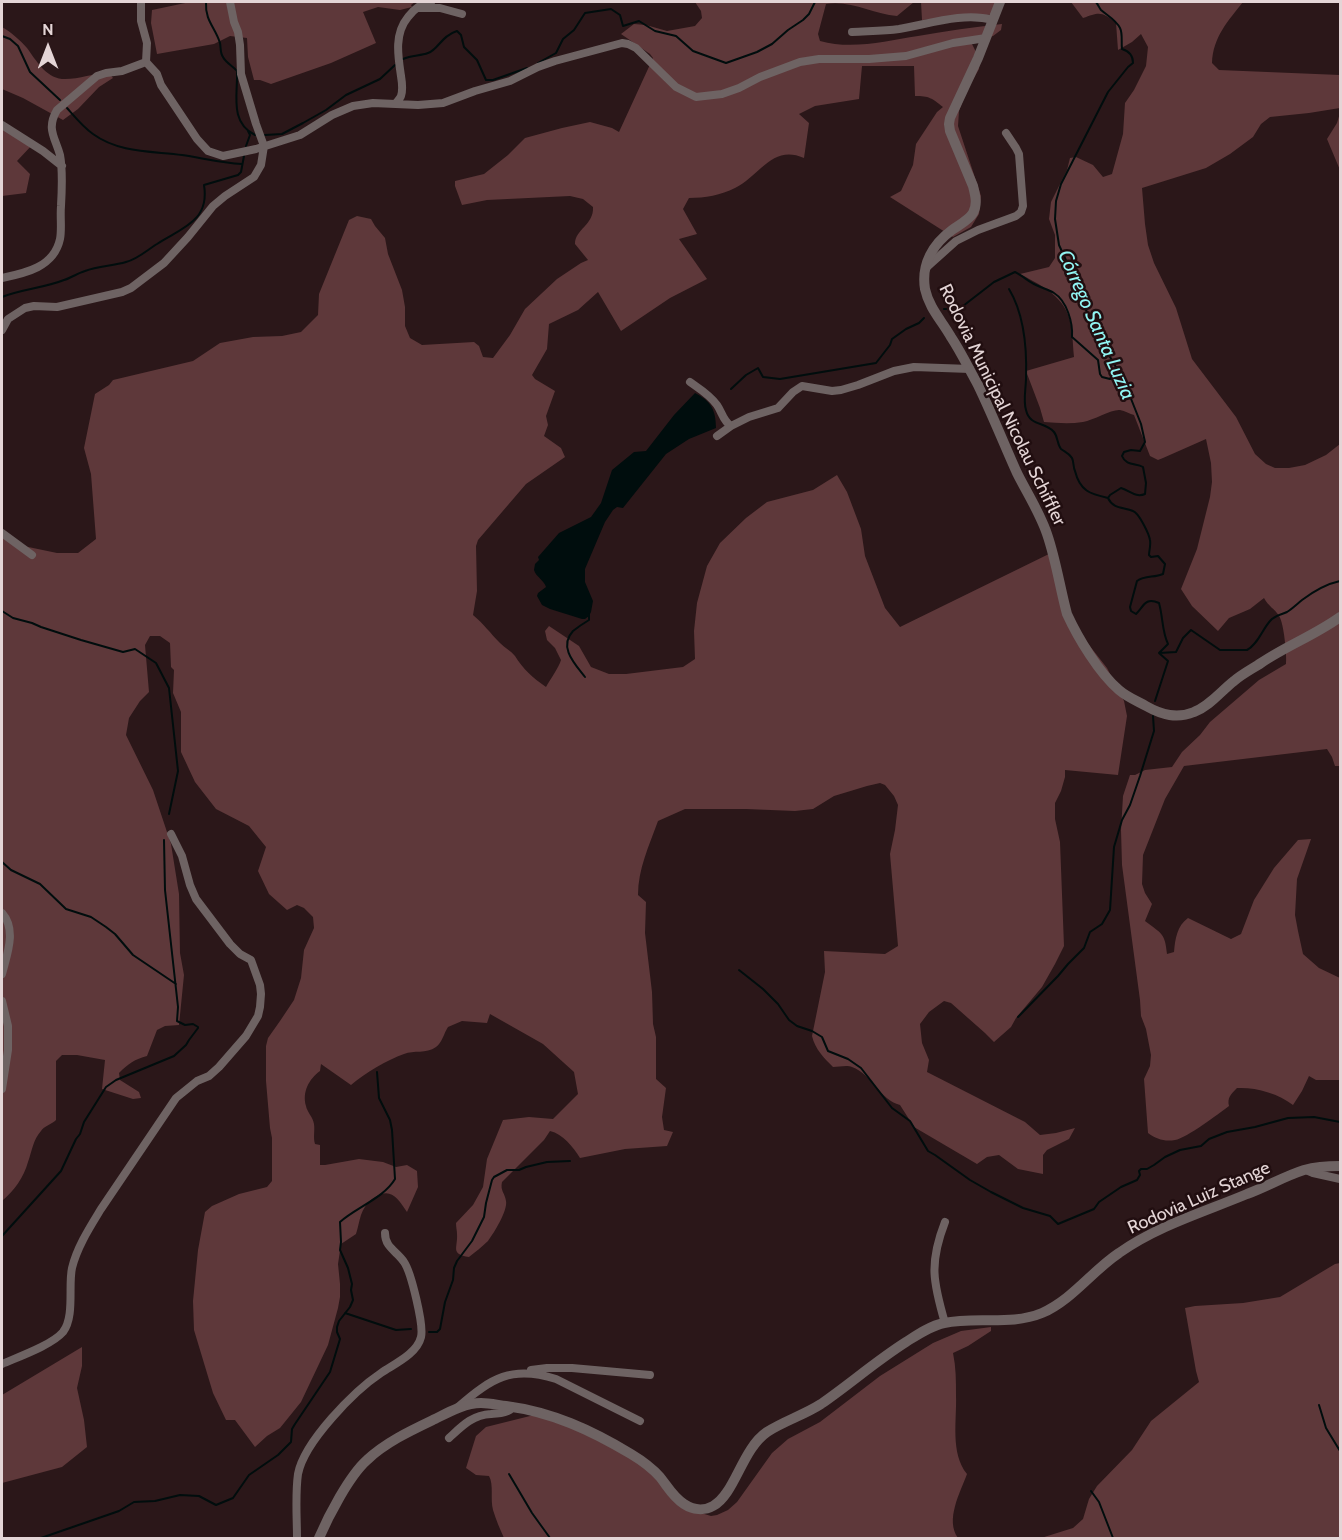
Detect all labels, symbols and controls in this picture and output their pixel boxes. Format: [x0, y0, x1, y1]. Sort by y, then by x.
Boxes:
north arrow [18, 18, 78, 78]
text: N [42, 20, 54, 39]
water label: Córrego Santa Luzia [1052, 246, 1140, 404]
street label: Rodovia Municipal Nicolau Schiffler [934, 281, 1070, 529]
street label: Rodovia Luiz Stange [1125, 1157, 1273, 1239]

